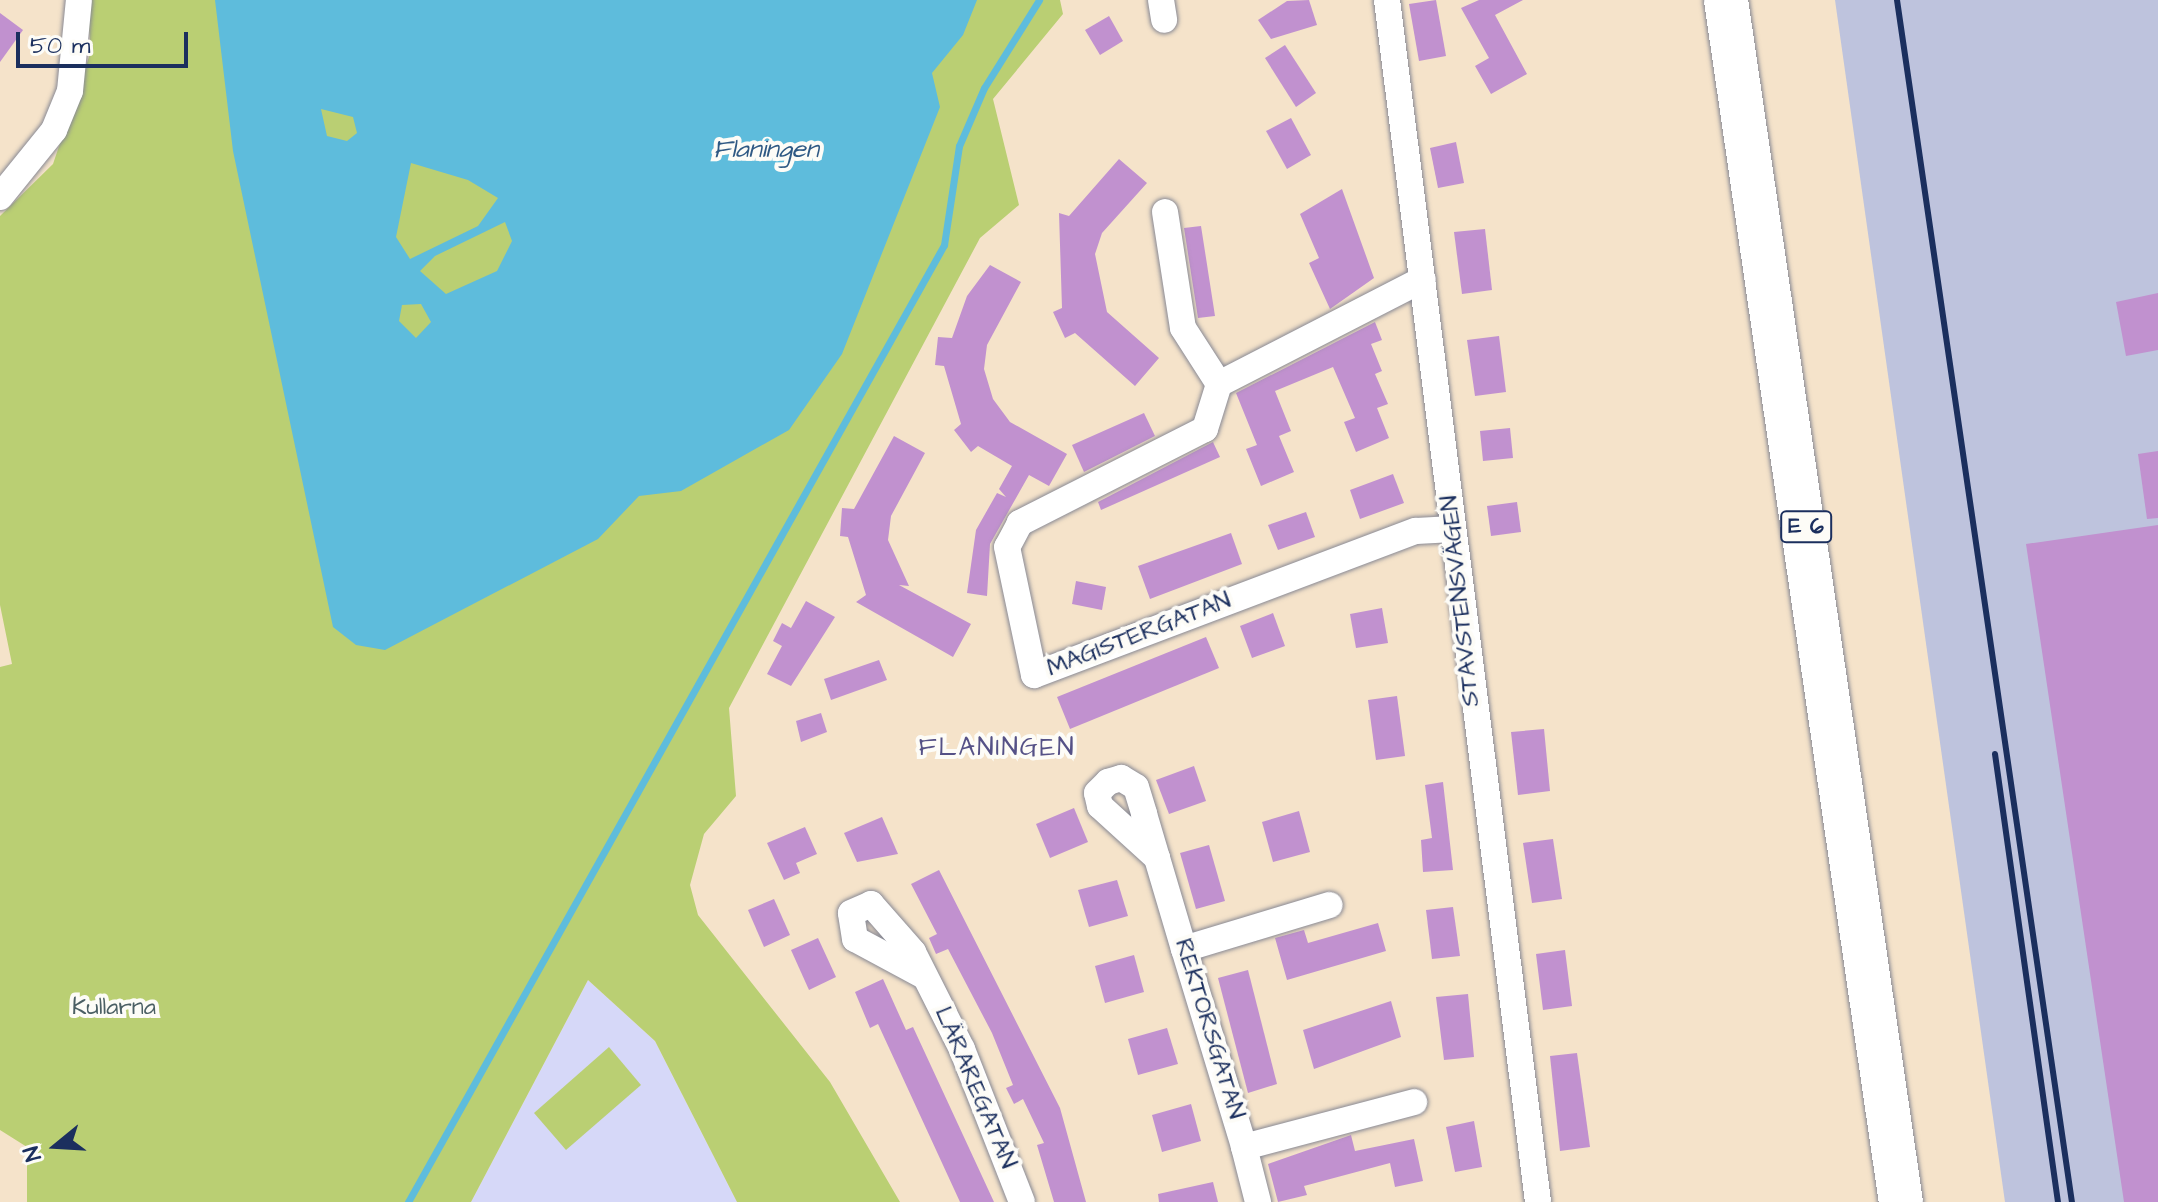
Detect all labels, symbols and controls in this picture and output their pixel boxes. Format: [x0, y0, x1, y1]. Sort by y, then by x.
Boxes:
scale bar [20, 16, 192, 66]
text: 50 m [30, 29, 90, 63]
water label: Flaningen [713, 134, 819, 166]
street label: STAVSTENSVÄGEN [1436, 494, 1486, 708]
road number: E 6 [1780, 509, 1832, 545]
street label: MAGISTERGATAN [1043, 587, 1235, 683]
district label: FLANINGEN [919, 732, 1075, 764]
street label: REKTORSGATAN [1168, 935, 1250, 1123]
park label: Kullarna [72, 994, 156, 1022]
street label: LÄRAREGATAN [928, 1003, 1022, 1173]
north arrow [16, 1106, 96, 1186]
text: N [16, 1142, 50, 1165]

